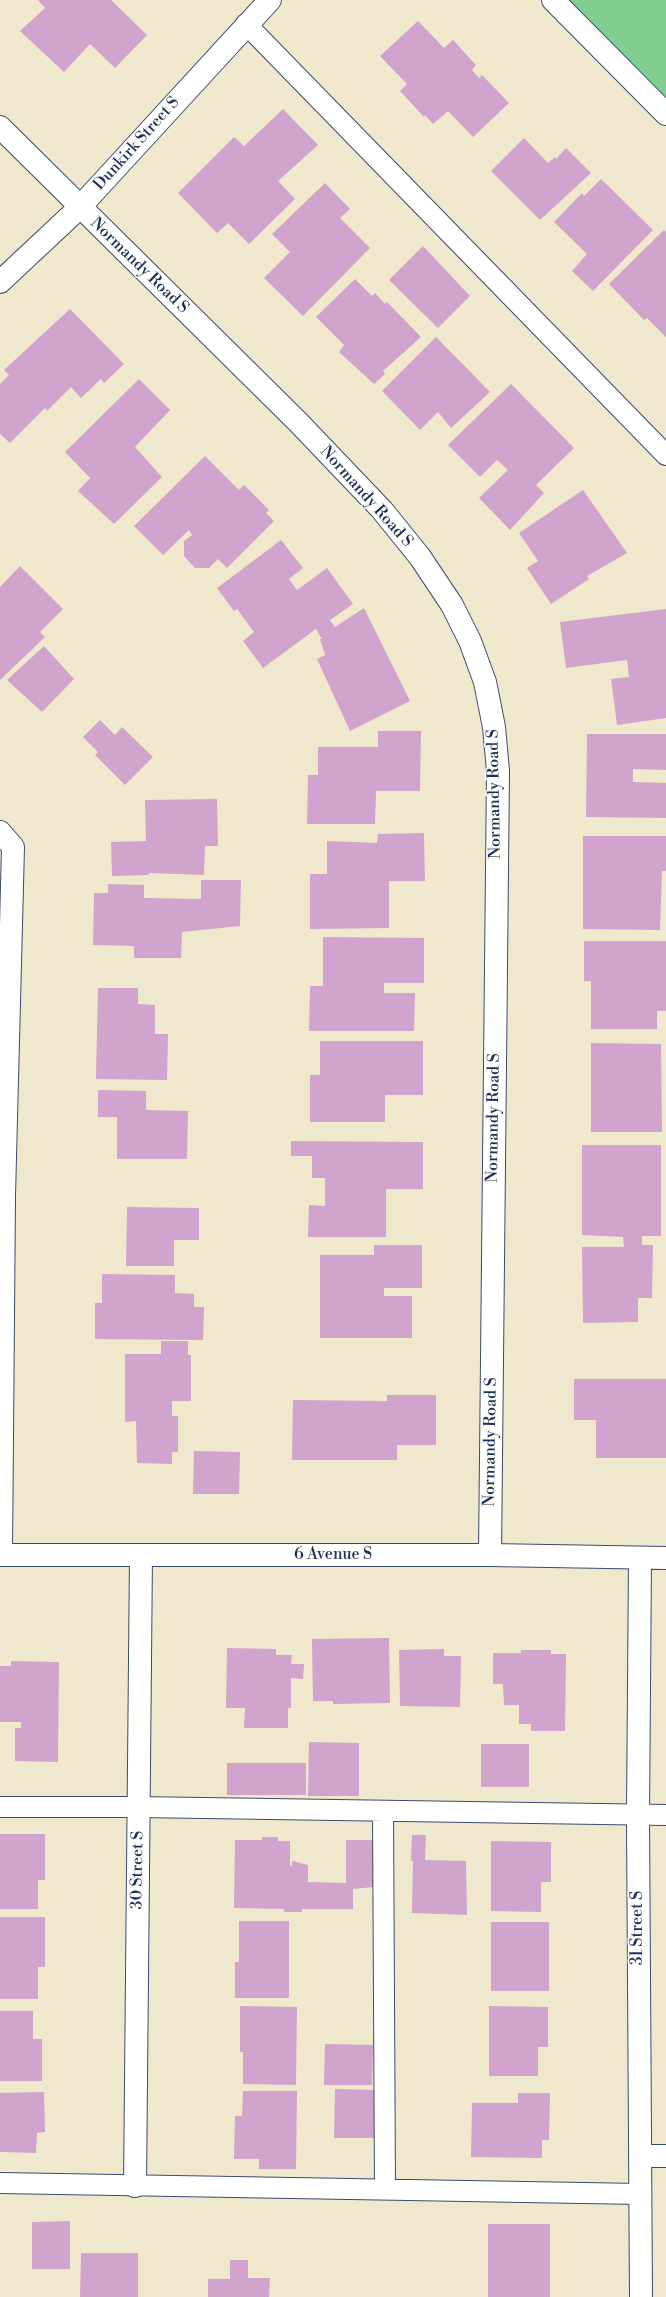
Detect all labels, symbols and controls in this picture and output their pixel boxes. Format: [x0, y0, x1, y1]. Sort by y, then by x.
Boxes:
street label: Dunkirk Street S [90, 93, 184, 195]
street label: Normandy Road S [86, 214, 192, 318]
street label: Normandy Road S [316, 442, 416, 552]
street label: Normandy Road S [484, 729, 506, 859]
street label: Normandy Road S [483, 1053, 505, 1183]
street label: Normandy Road S [480, 1377, 502, 1507]
street label: 6 Avenue S [294, 1545, 372, 1565]
street label: 30 Street S [128, 1831, 148, 1909]
street label: 31 Street S [628, 1891, 648, 1965]

